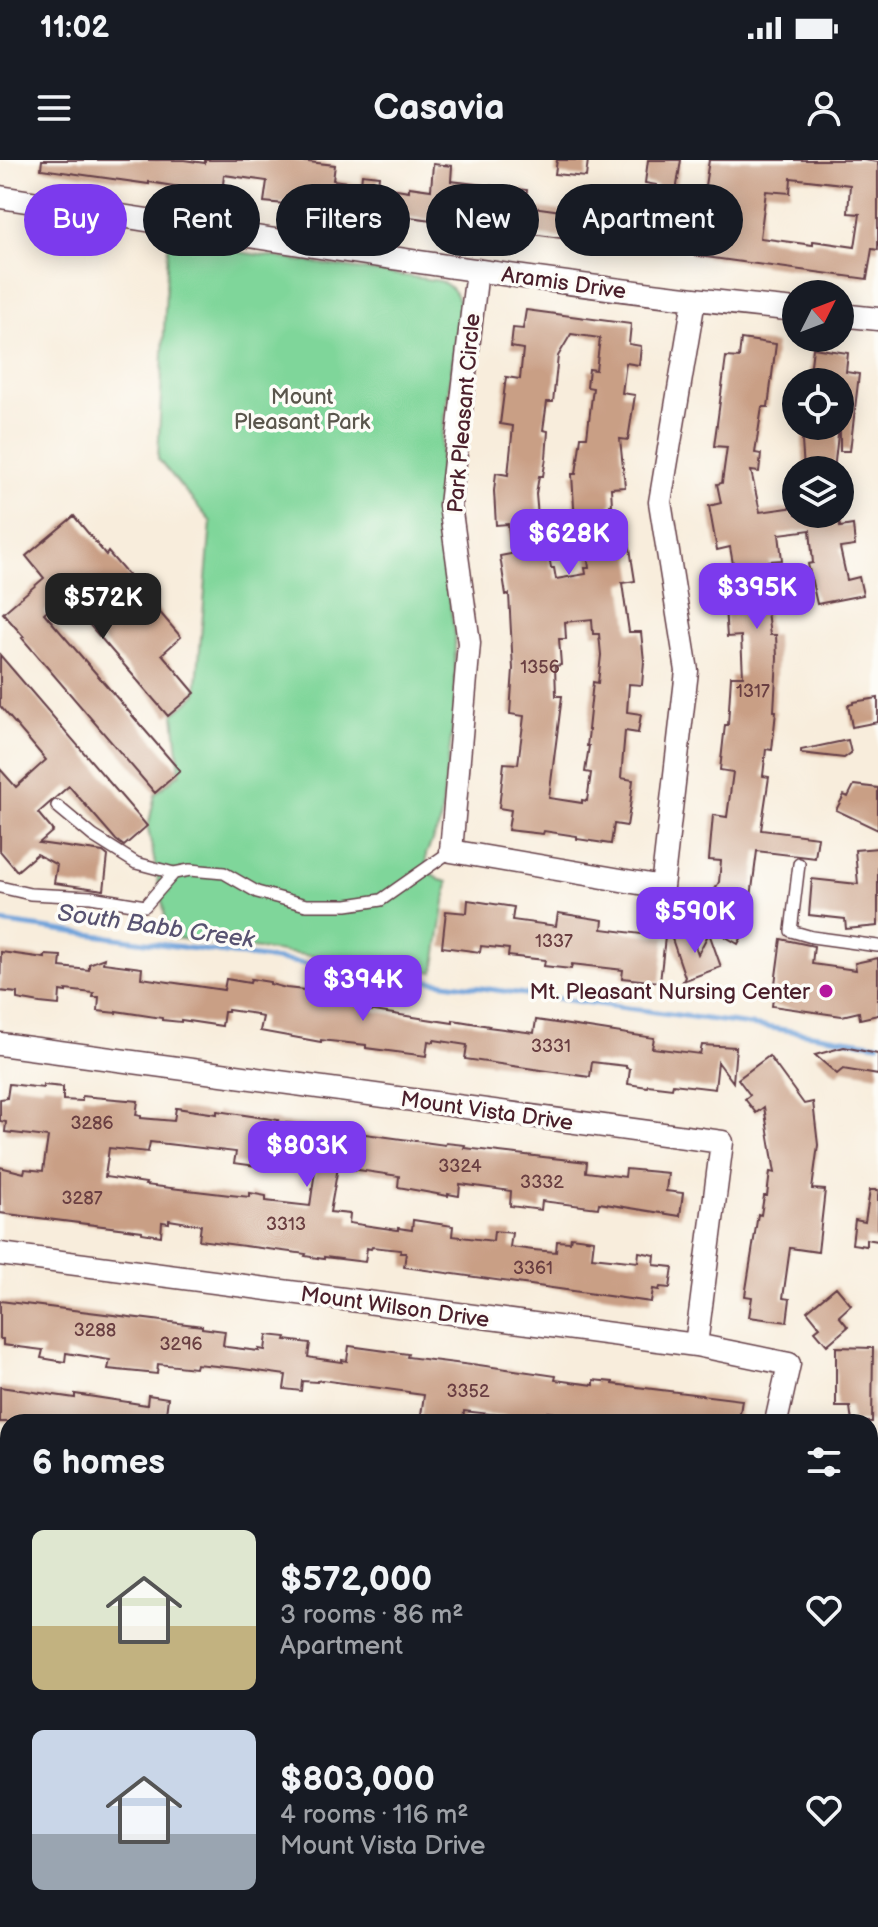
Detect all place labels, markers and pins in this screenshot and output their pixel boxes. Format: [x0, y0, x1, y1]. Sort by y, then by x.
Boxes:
pin: $628K [513, 509, 625, 577]
pin: $395K [701, 563, 813, 631]
pin: $572K [47, 573, 159, 641]
pin: $590K [639, 887, 751, 955]
pin: $394K [307, 955, 419, 1023]
place label: Mt. Pleasant Nursing Center [529, 979, 811, 1006]
marker: Mt. Pleasant Nursing Center [817, 982, 835, 1000]
pin: $803K [251, 1121, 363, 1189]

